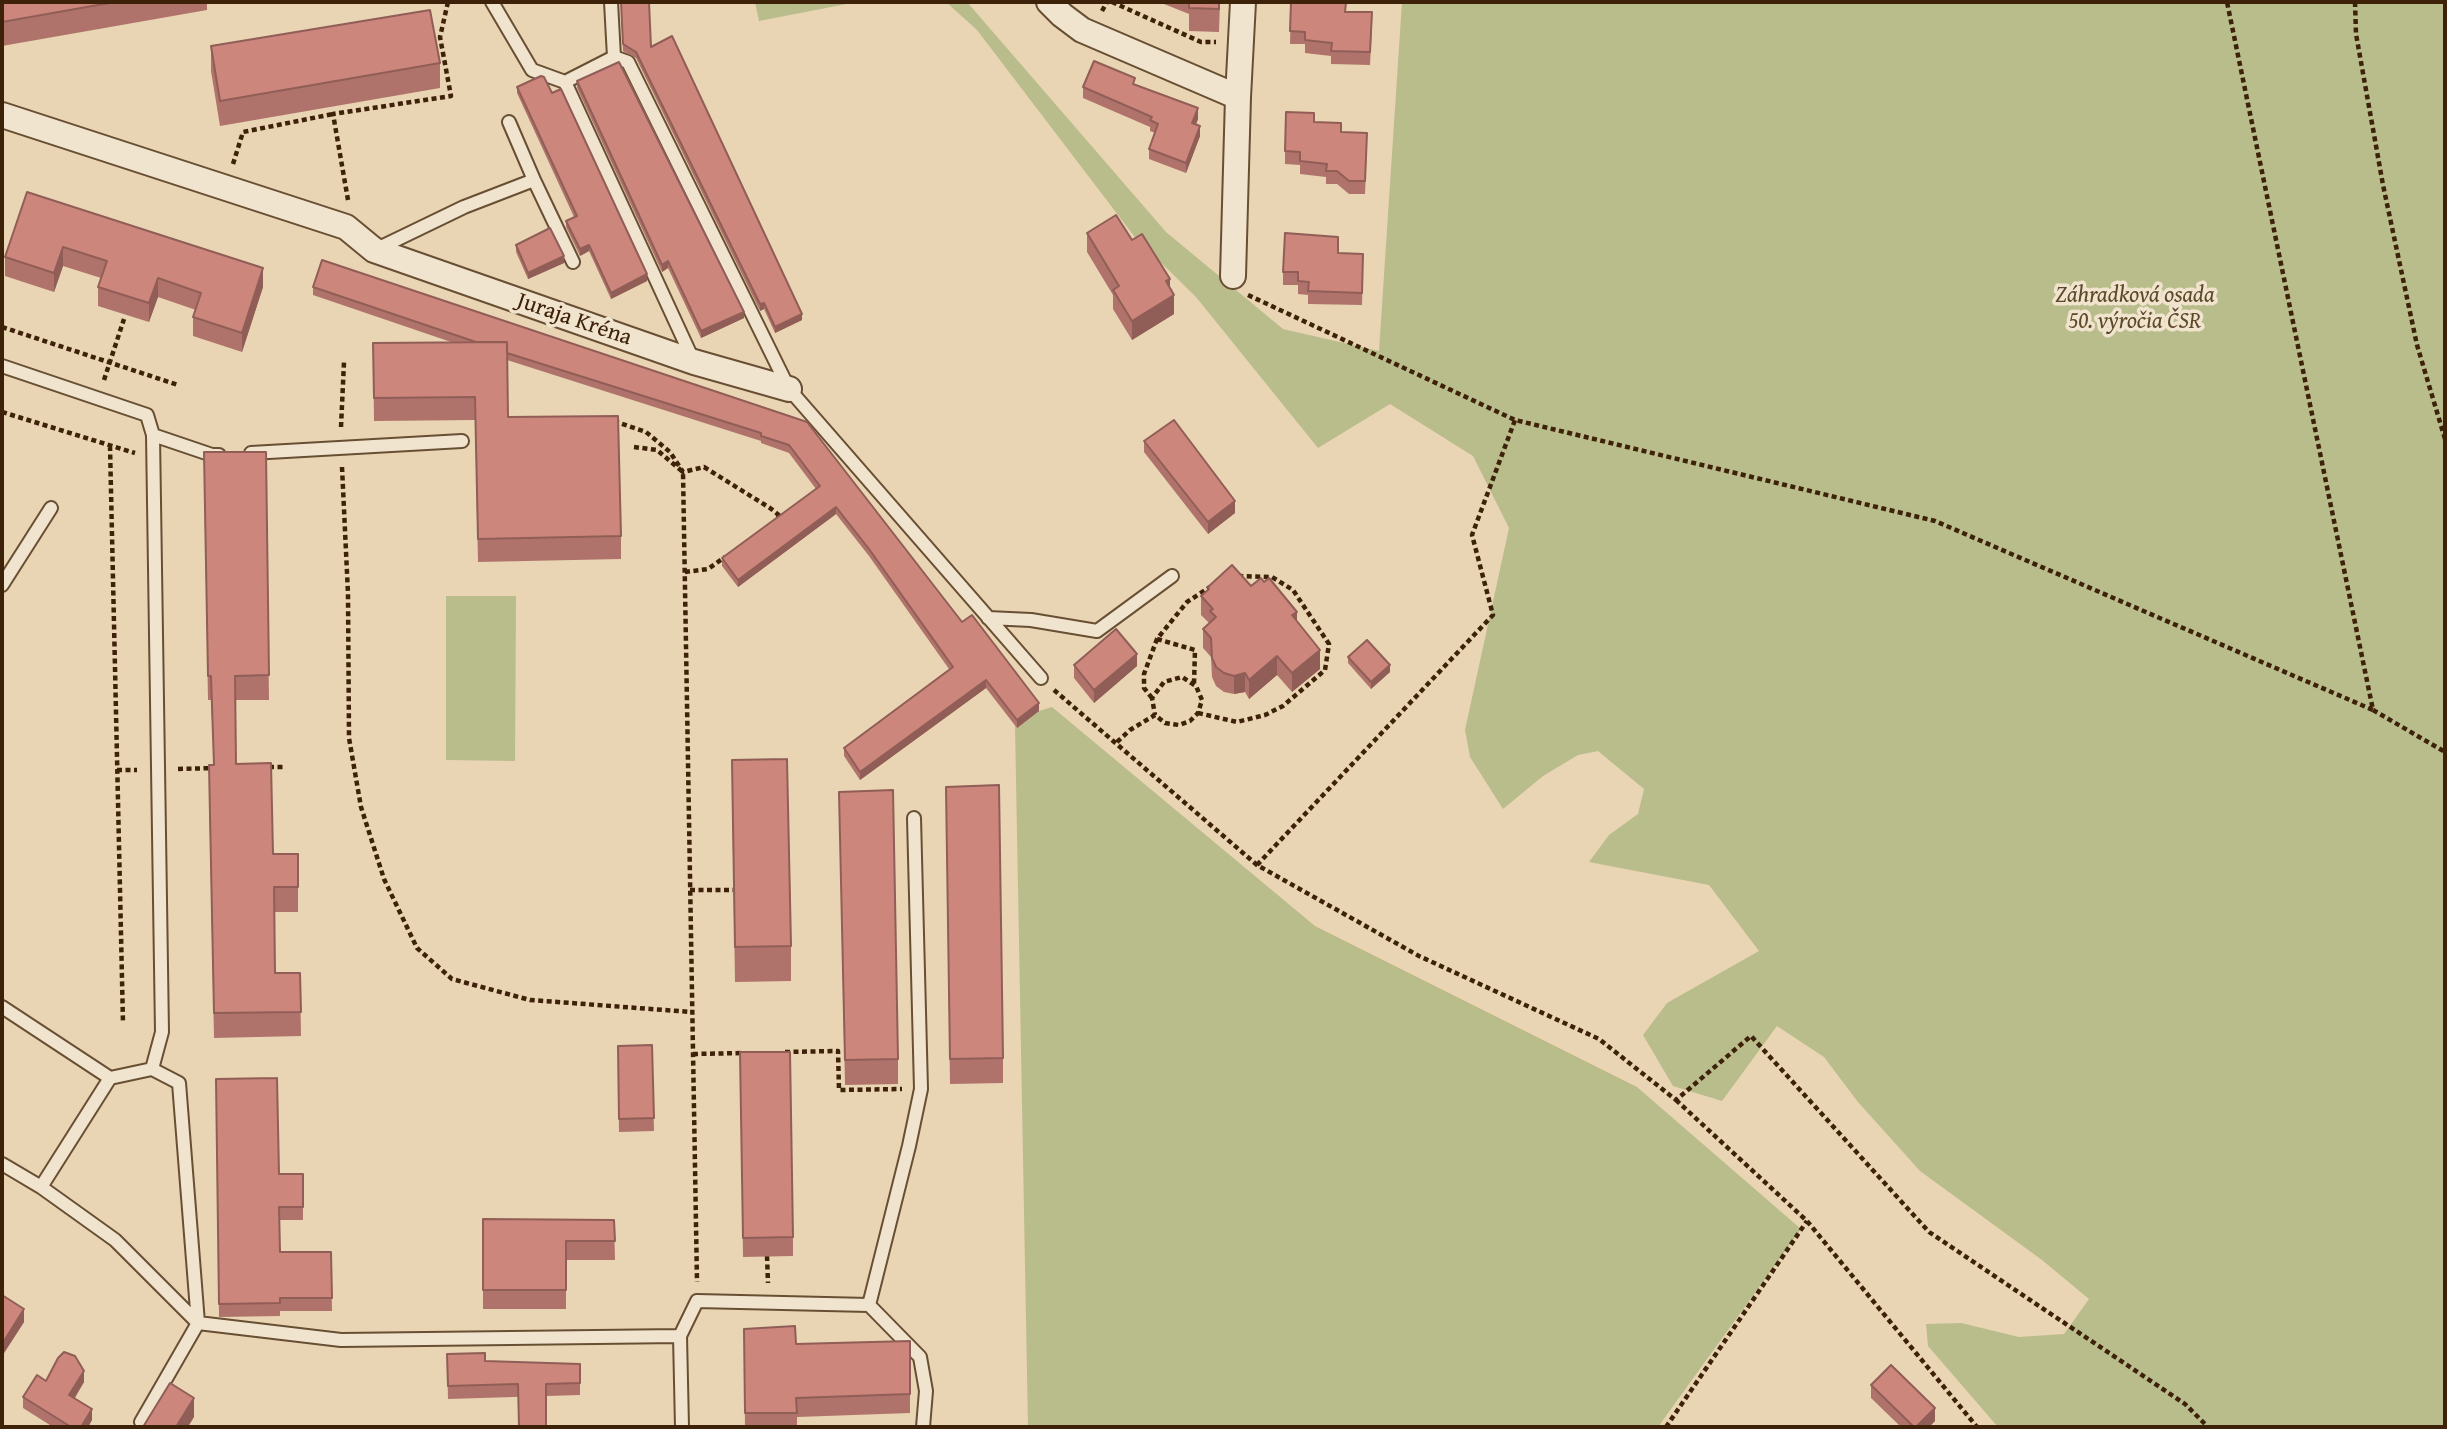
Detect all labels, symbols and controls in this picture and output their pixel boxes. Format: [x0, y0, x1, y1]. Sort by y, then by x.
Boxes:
park label: Záhradková osada 50. výročia ČSR [2055, 282, 2215, 336]
street label: Juraja Kréna [513, 287, 635, 353]

